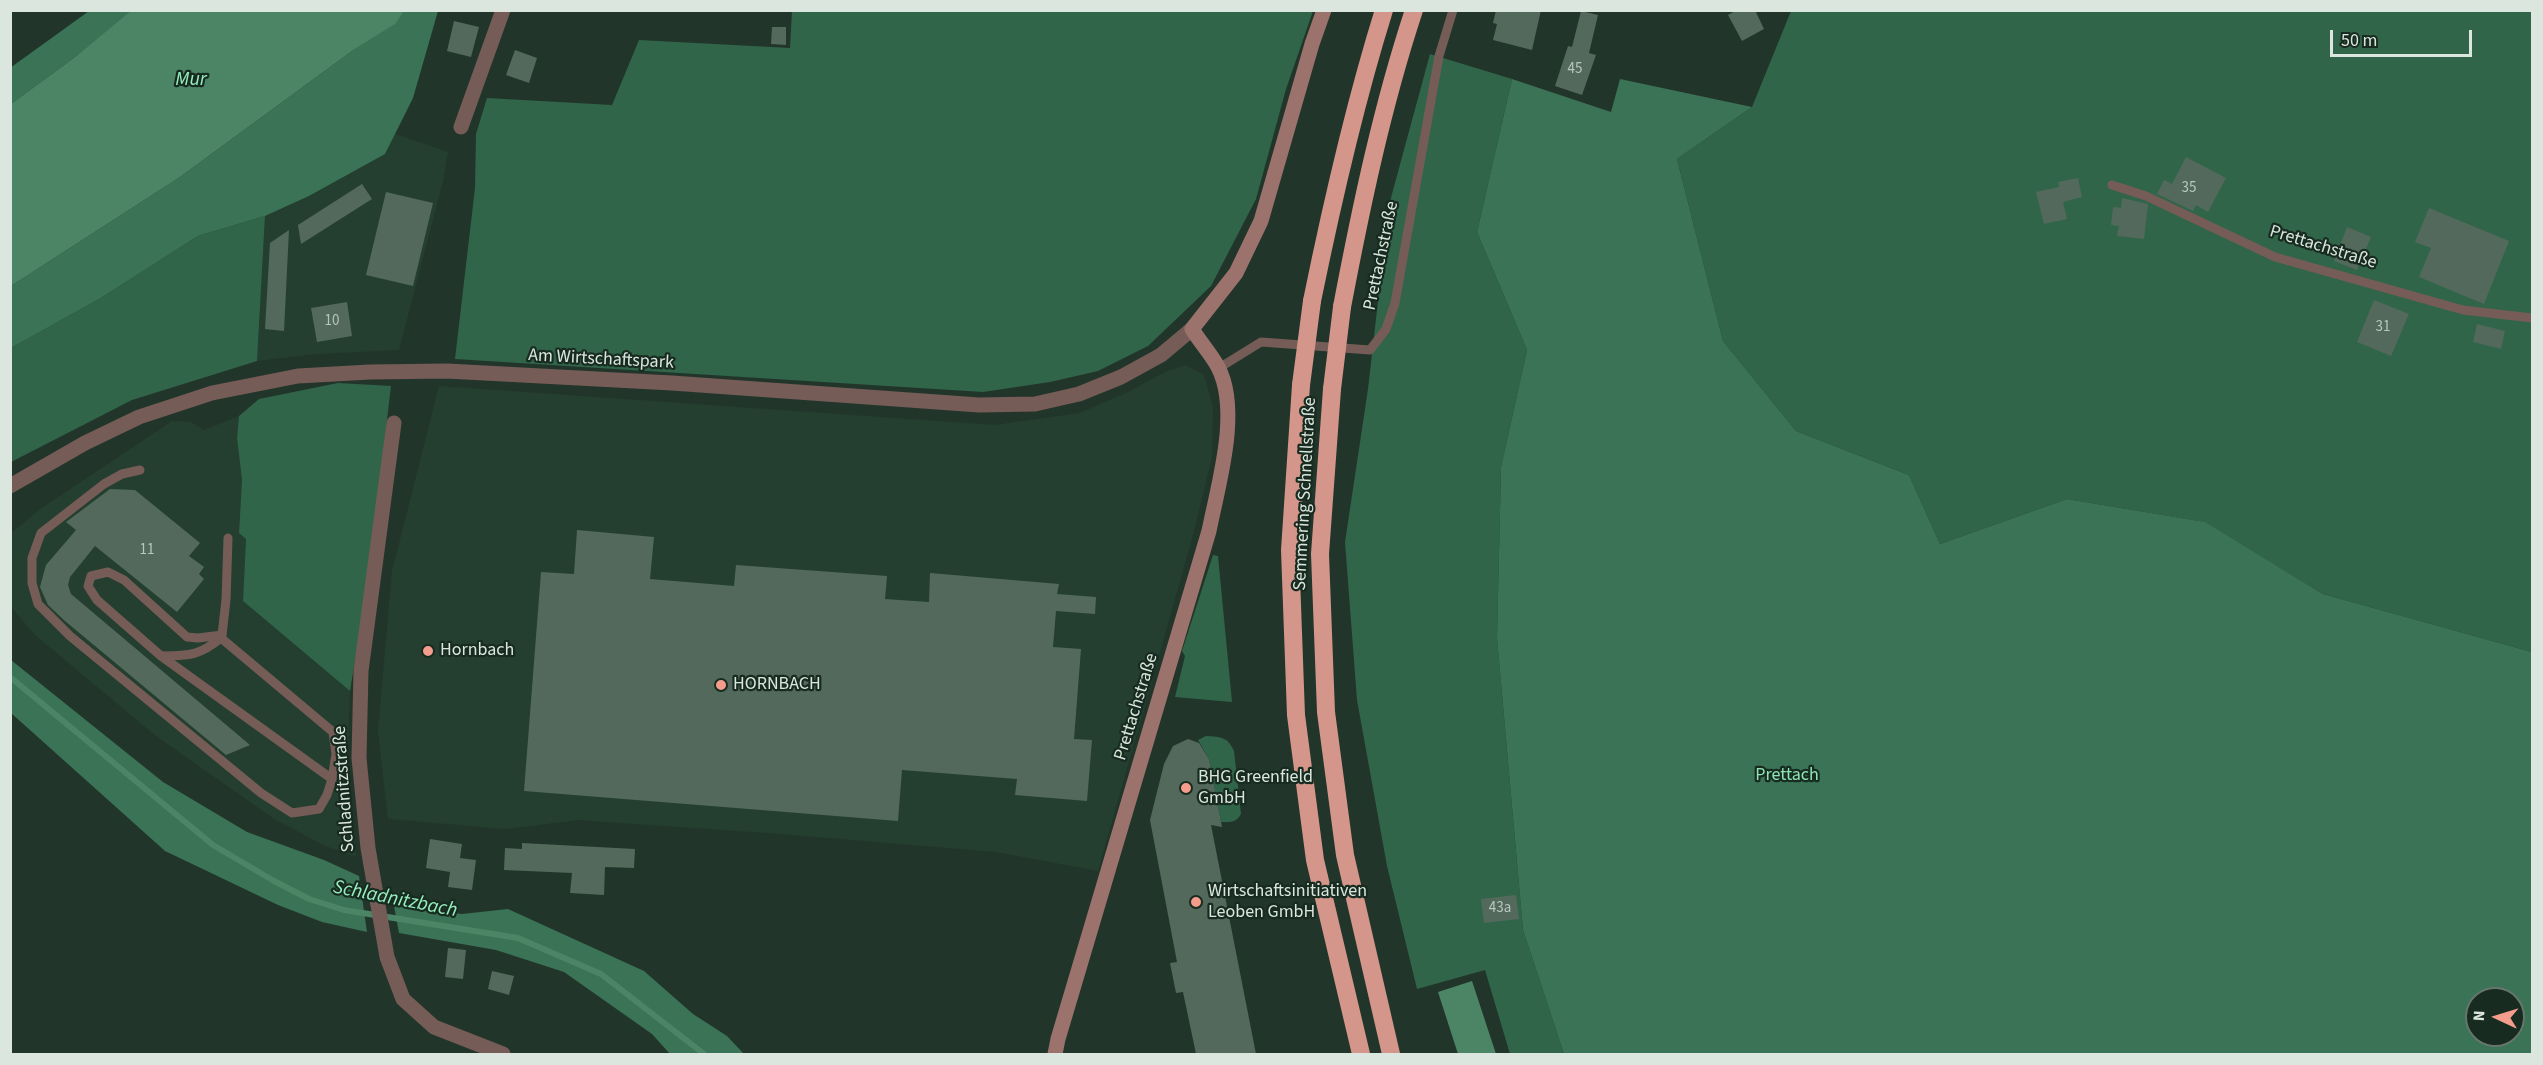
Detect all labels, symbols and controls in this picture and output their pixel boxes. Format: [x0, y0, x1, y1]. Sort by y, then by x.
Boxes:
scale bar [2333, 18, 2476, 56]
text: 50 m [2341, 28, 2377, 53]
house number: 45 [1568, 61, 1582, 79]
water label: Mur [175, 69, 207, 93]
house number: 35 [2182, 180, 2196, 198]
street label: Prettachstraße [1360, 199, 1404, 313]
street label: Prettachstraße [2267, 221, 2379, 275]
house number: 10 [325, 313, 339, 331]
house number: 31 [2376, 319, 2390, 337]
street label: Am Wirtschaftspark [528, 345, 674, 375]
street label: Semmering Schnellstraße [1290, 397, 1322, 591]
house number: 11 [140, 542, 154, 560]
place label: Hornbach [440, 640, 514, 662]
marker: Hornbach [421, 644, 435, 658]
street label: Prettachstraße [1110, 651, 1164, 763]
place label: HORNBACH [733, 674, 821, 696]
marker: HORNBACH [714, 678, 728, 692]
street label: Schladnitzstraße [330, 725, 360, 853]
park label: Prettach [1755, 765, 1819, 787]
place label: BHG Greenfield GmbH [1198, 767, 1313, 810]
marker: BHG Greenfield GmbH [1179, 781, 1193, 795]
water label: Schladnitzbach [331, 876, 459, 924]
place label: Wirtschaftsinitiativen Leoben GmbH [1208, 881, 1367, 924]
marker: Wirtschaftsinitiativen Leoben GmbH [1189, 895, 1203, 909]
house number: 43a [1489, 900, 1511, 918]
north arrow [2465, 987, 2525, 1047]
text: N [2468, 1010, 2490, 1022]

